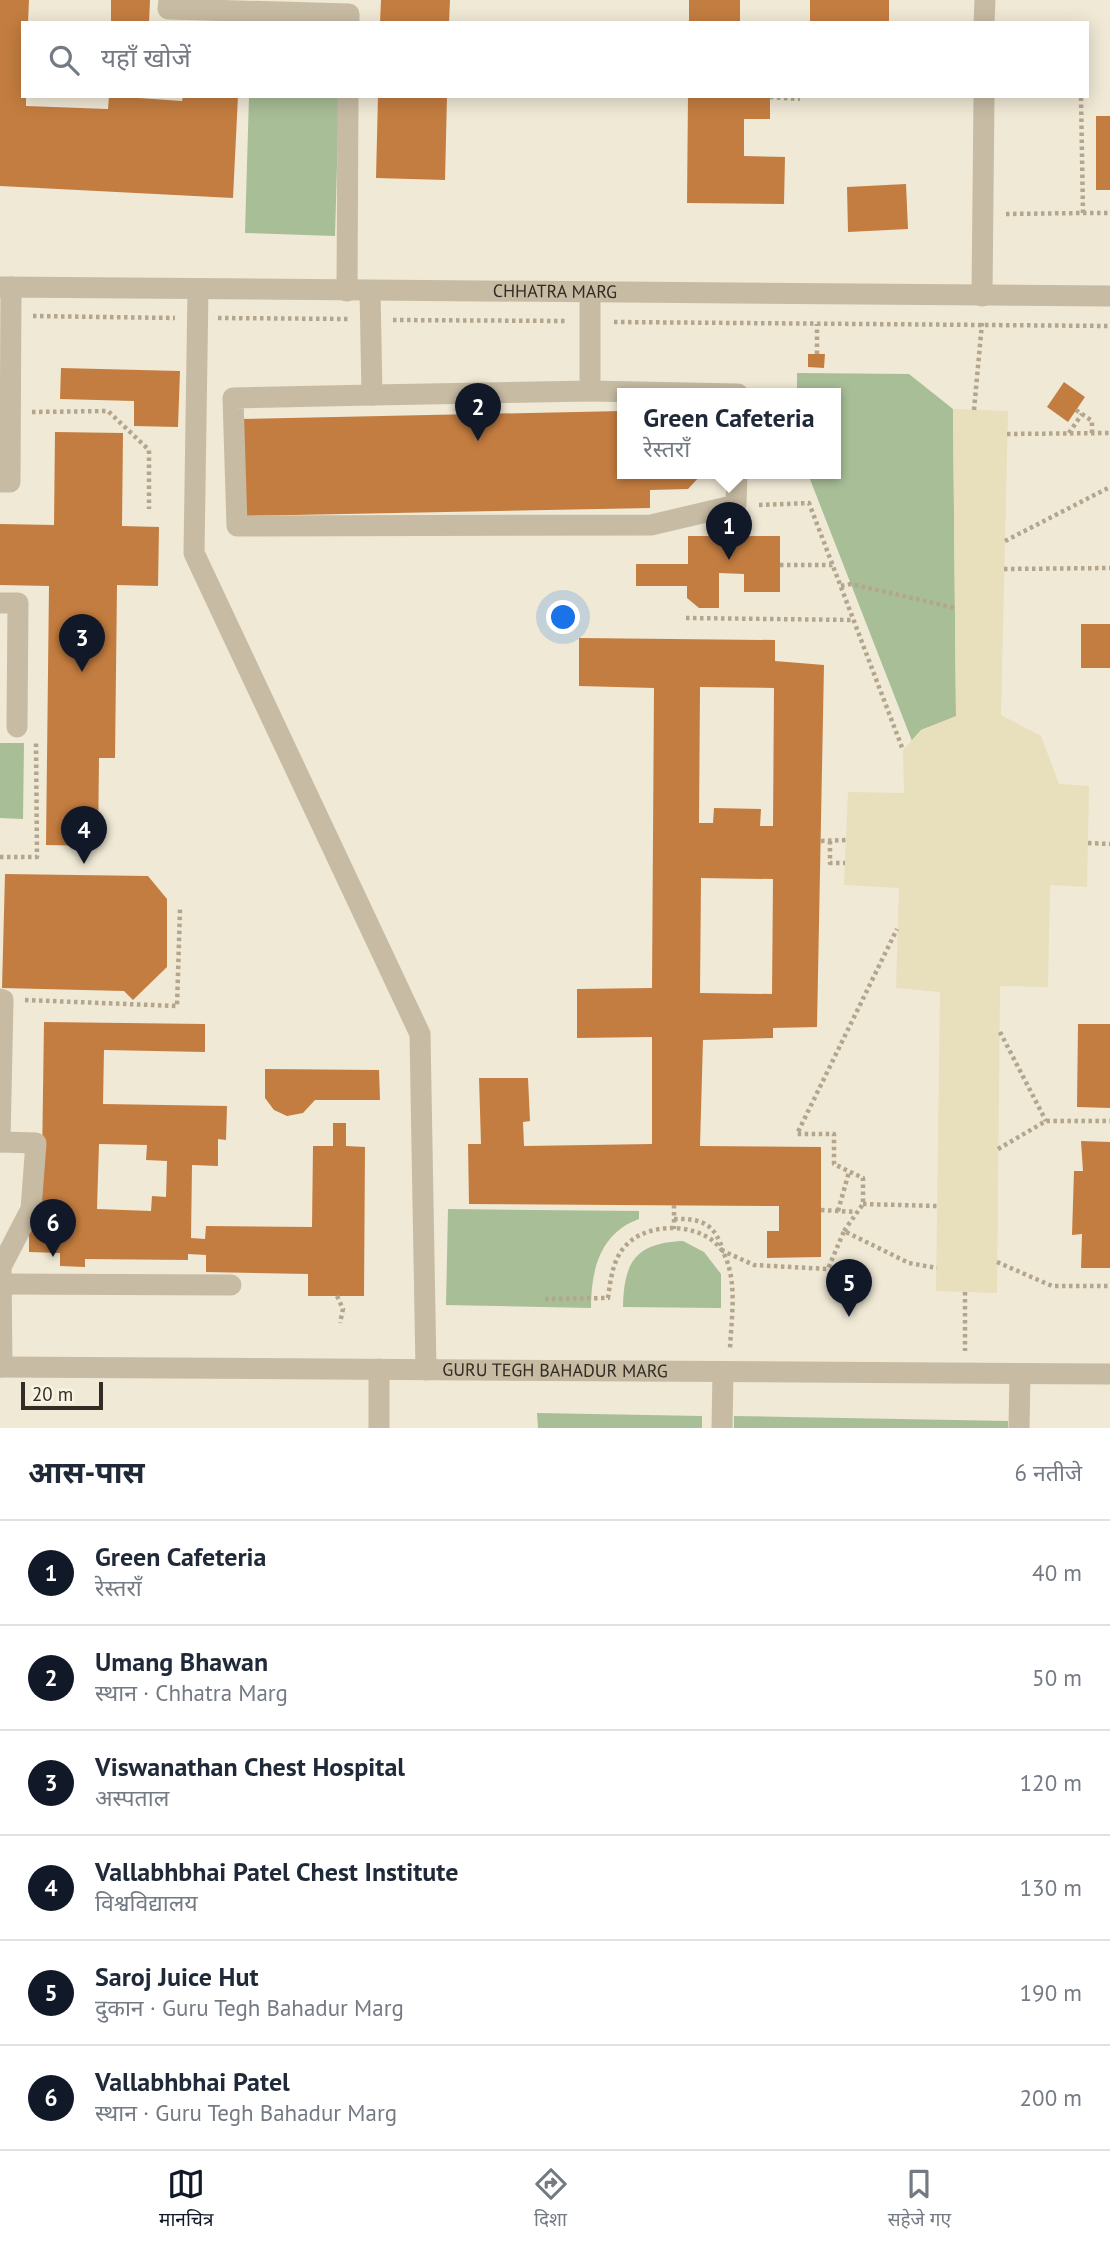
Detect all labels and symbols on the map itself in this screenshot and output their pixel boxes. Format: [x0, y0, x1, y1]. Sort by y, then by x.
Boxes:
street label: CHHATRA MARG [493, 279, 617, 303]
pin: 2 [455, 383, 501, 441]
pin: 1 [706, 502, 752, 560]
your location [546, 600, 580, 634]
pin: 3 [59, 614, 105, 672]
pin: 4 [61, 806, 107, 864]
pin: 6 [30, 1199, 76, 1257]
pin: 5 [826, 1259, 872, 1317]
street label: GURU TEGH BAHADUR MARG [442, 1358, 668, 1382]
scale bar [21, 1379, 103, 1411]

